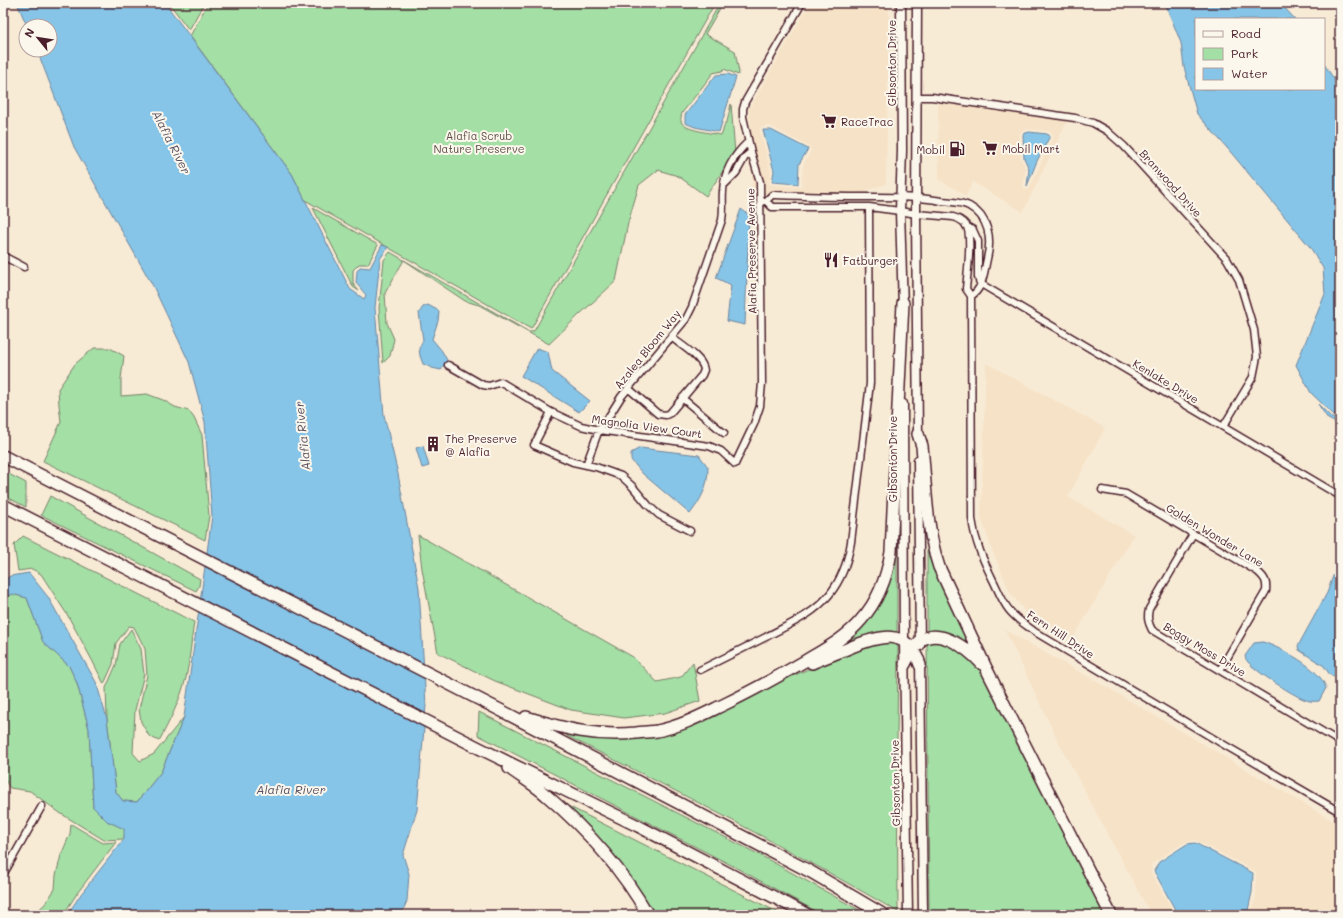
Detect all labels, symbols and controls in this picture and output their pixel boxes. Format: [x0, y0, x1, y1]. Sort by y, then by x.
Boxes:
north arrow [18, 18, 58, 58]
legend [1195, 18, 1325, 90]
street label: Gibsonton Drive [884, 20, 899, 106]
text: N [20, 25, 37, 40]
text: Road [1231, 25, 1261, 41]
text: Park [1231, 45, 1258, 61]
text: Water [1231, 65, 1268, 81]
water label: Alafia River [149, 107, 195, 177]
supermarket icon: RaceTrac [820, 112, 838, 130]
place label: RaceTrac [841, 114, 893, 129]
park label: Alafia Scrub Nature Preserve [433, 128, 525, 156]
supermarket icon: Mobil Mart [981, 139, 999, 157]
fuel station icon: Mobil [948, 140, 966, 158]
place label: Mobil Mart [1002, 141, 1060, 156]
place label: Mobil [917, 142, 945, 157]
street label: Branwood Drive [1137, 146, 1206, 220]
street label: Alafia Preserve Avenue [742, 188, 760, 314]
restaurant icon: Fatburger [822, 251, 840, 269]
place label: Fatburger [843, 253, 898, 268]
street label: Azalea Bloom Way [610, 306, 684, 392]
street label: Kenlake Drive [1130, 355, 1202, 407]
water label: Alafia River [290, 401, 314, 471]
street label: Magnolia View Court [591, 411, 703, 441]
street label: Gibsonton Drive [885, 416, 900, 502]
place label: The Preserve @ Alafia [445, 431, 517, 459]
building icon: The Preserve @ Alafia [424, 435, 442, 453]
street label: Golden Wonder Lane [1163, 500, 1267, 570]
street label: Fern Hill Drive [1024, 607, 1098, 661]
street label: Boggy Moss Drive [1161, 618, 1249, 680]
street label: Gibsonton Drive [887, 739, 903, 826]
water label: Alafia River [256, 781, 326, 797]

